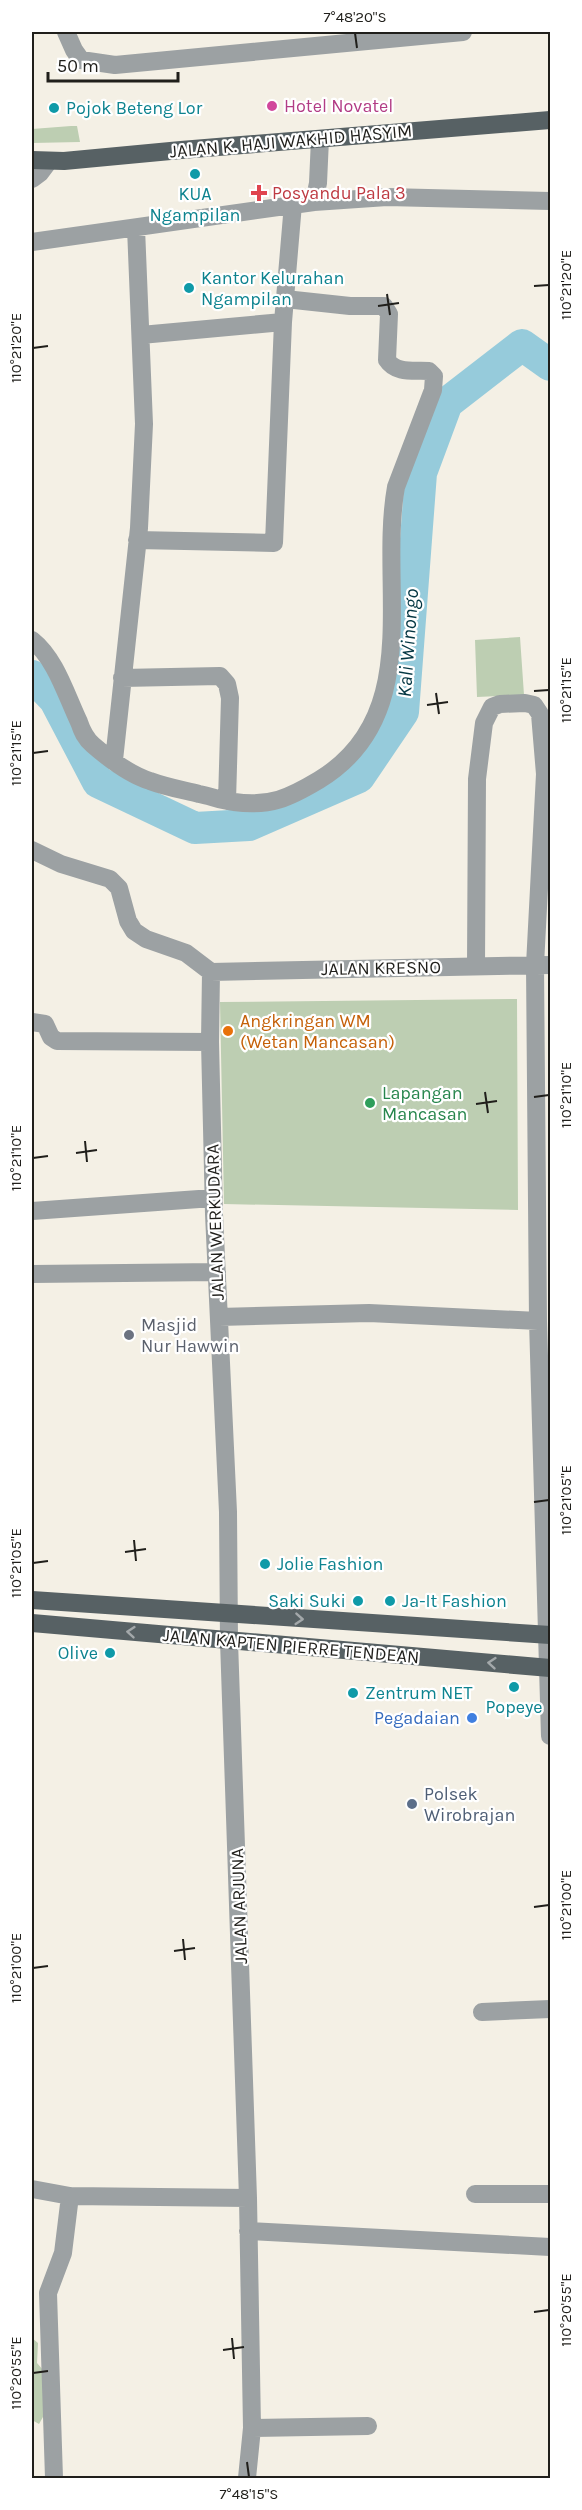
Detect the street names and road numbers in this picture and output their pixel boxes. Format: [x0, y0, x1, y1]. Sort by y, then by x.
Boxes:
street label: JALAN K. HAJI WAKHID HASYIM [169, 119, 413, 163]
street label: JALAN KRESNO [321, 956, 441, 980]
street label: JALAN WERKUDARA [201, 1143, 229, 1301]
street label: JALAN KAPTEN PIERRE TENDEAN [162, 1624, 420, 1668]
street label: JALAN ARJUNA [226, 1848, 252, 1964]

